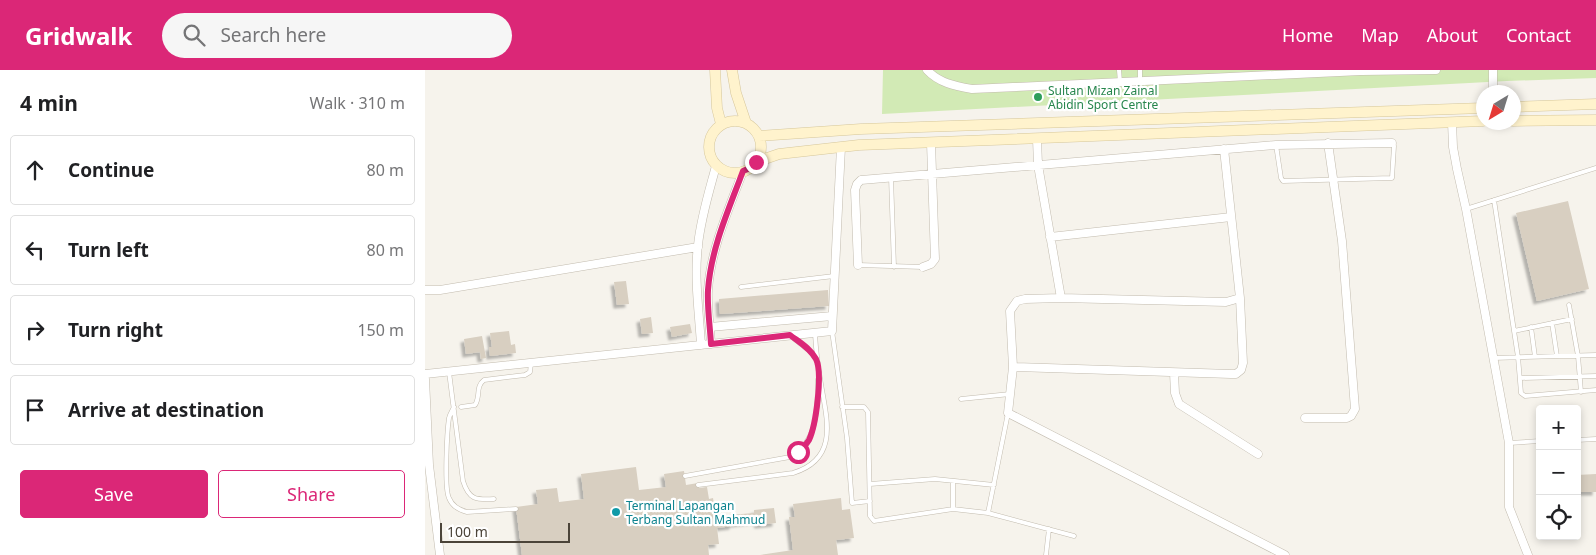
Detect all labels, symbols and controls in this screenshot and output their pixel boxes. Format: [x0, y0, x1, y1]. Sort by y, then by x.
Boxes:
search box [162, 13, 512, 58]
text: Gridwalk [25, 19, 132, 52]
icon: search [180, 21, 208, 49]
text: Search here [220, 22, 326, 48]
text: Home [1282, 23, 1333, 47]
text: Map [1361, 23, 1399, 47]
text: About [1427, 23, 1478, 47]
text: Contact [1506, 23, 1571, 47]
place label: Sultan Mizan Zainal Abidin Sport Centre [1048, 82, 1159, 113]
north arrow [1476, 85, 1521, 130]
text: 4 min [20, 89, 78, 117]
marker: Sultan Mizan Zainal Abidin Sport Centre [1032, 91, 1044, 103]
text: Walk · 310 m [310, 92, 405, 114]
route end [745, 151, 768, 174]
icon: ahead [21, 156, 49, 184]
text: Continue [68, 157, 154, 183]
text: 80 m [367, 159, 404, 181]
icon: left [21, 236, 49, 264]
text: Turn left [68, 237, 149, 263]
text: 80 m [367, 239, 404, 261]
icon: right [21, 316, 49, 344]
text: Turn right [68, 317, 163, 343]
text: 150 m [357, 319, 404, 341]
icon: arrive [21, 396, 49, 424]
text: Arrive at destination [68, 397, 264, 423]
map controls [1536, 405, 1581, 540]
button: + [1536, 405, 1581, 450]
route start [787, 441, 810, 464]
button: − [1536, 450, 1581, 495]
button: Save [20, 470, 208, 518]
button: Share [218, 470, 405, 518]
button: locate [1536, 495, 1581, 540]
place label: Terminal Lapangan Terbang Sultan Mahmud [626, 497, 765, 528]
marker: Terminal Lapangan Terbang Sultan Mahmud [610, 506, 622, 518]
scale bar [440, 520, 570, 543]
text: 100 m [447, 522, 488, 541]

